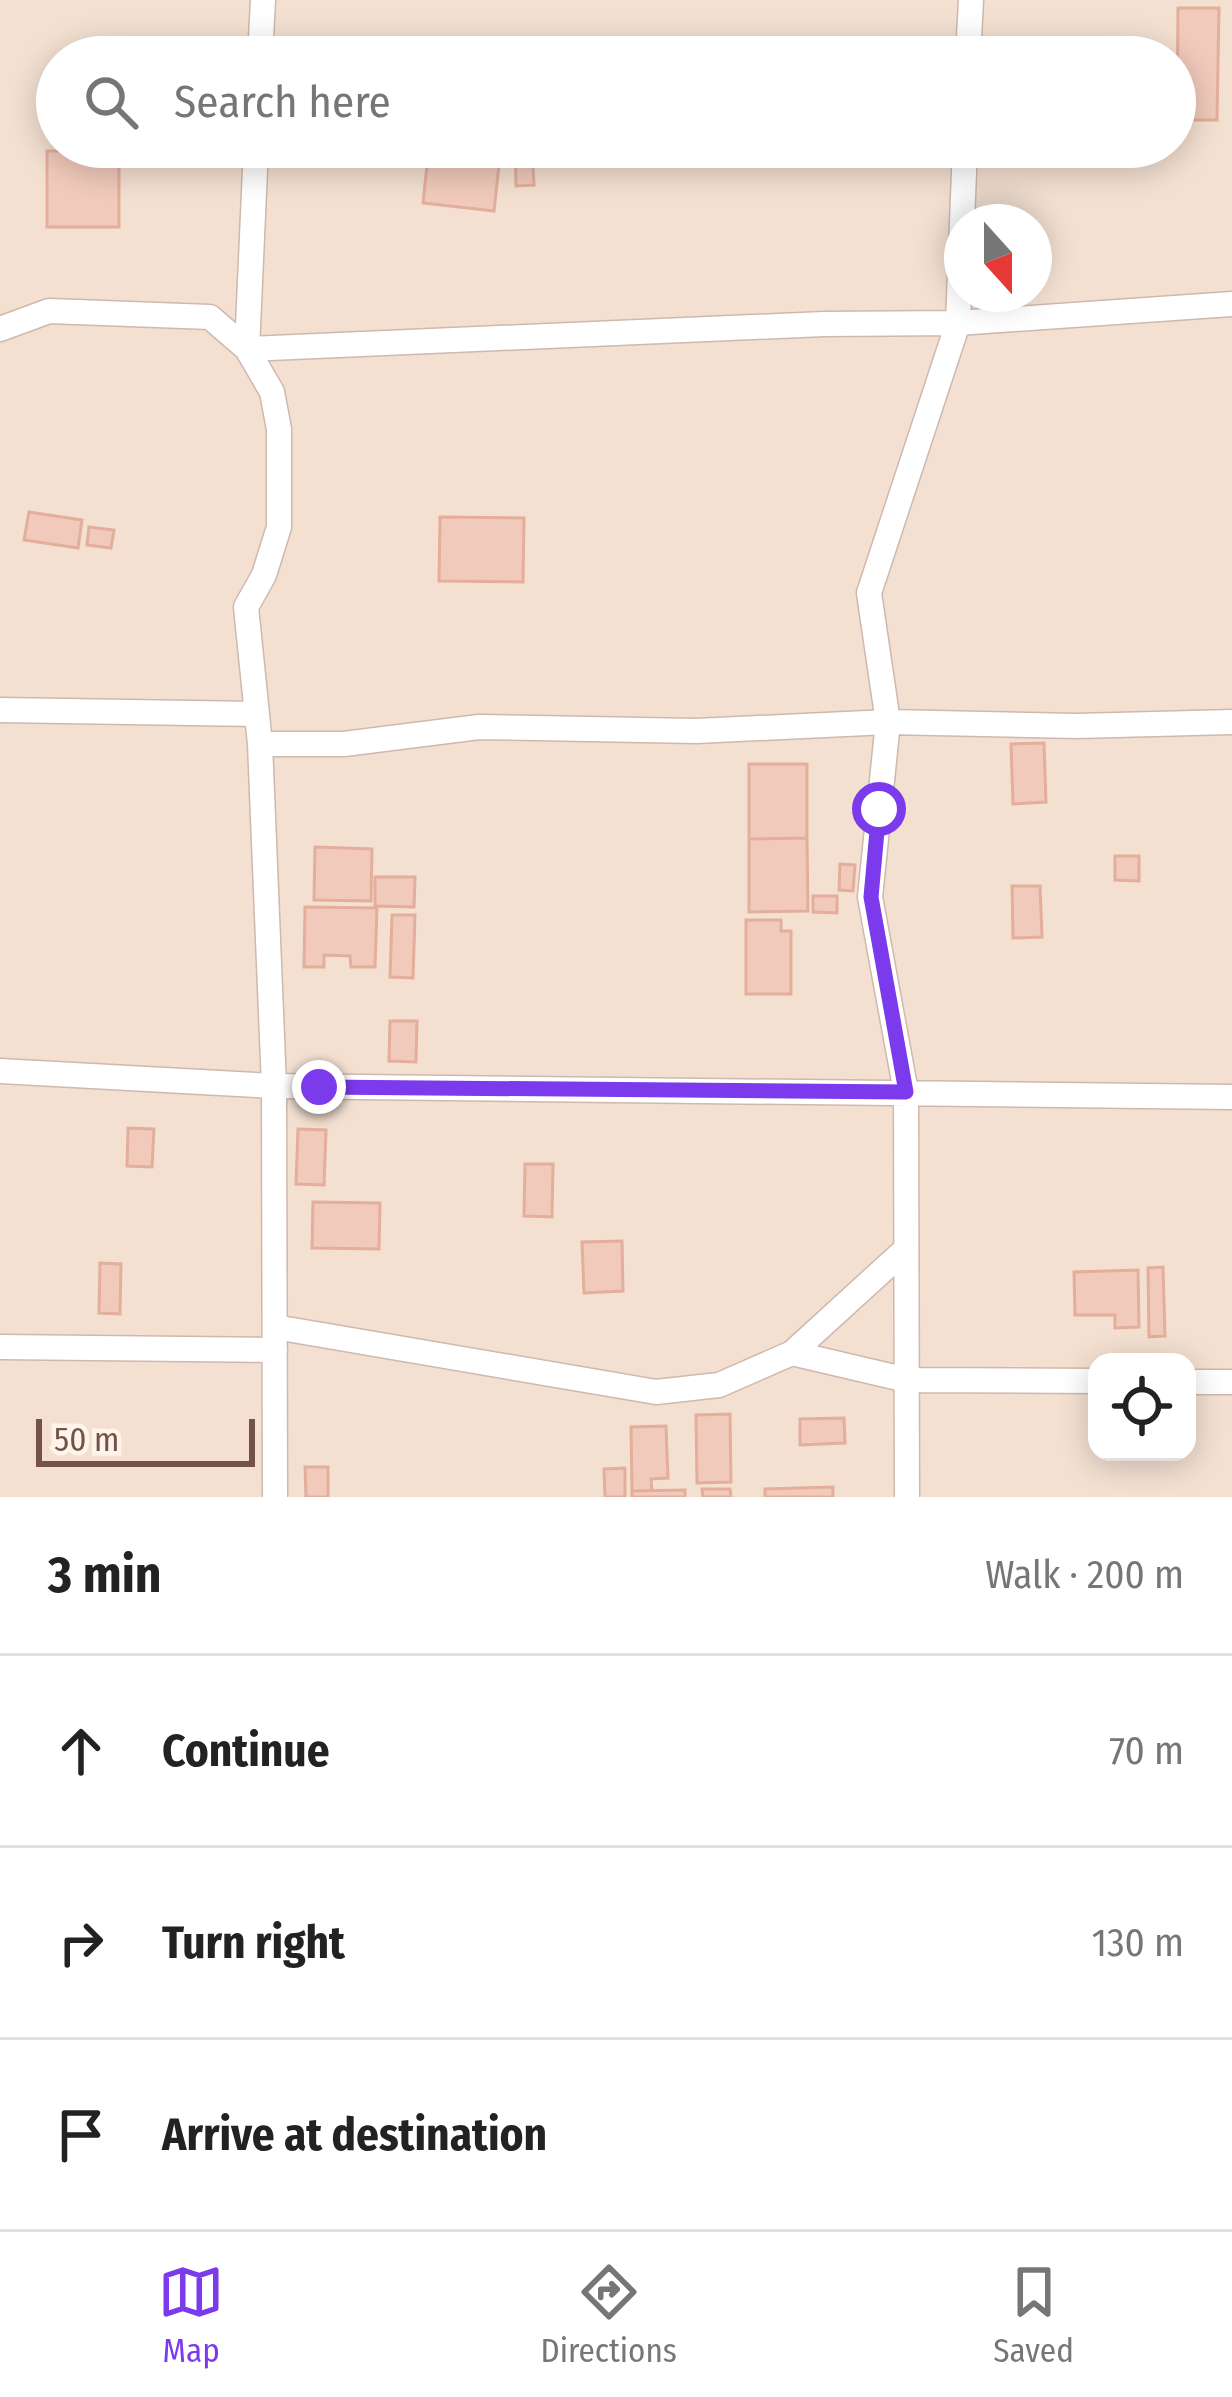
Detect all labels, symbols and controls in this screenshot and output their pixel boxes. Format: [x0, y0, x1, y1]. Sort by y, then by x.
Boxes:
search box [36, 36, 1196, 168]
icon: search [78, 69, 144, 135]
text: Search here [174, 75, 391, 129]
north arrow [944, 204, 1052, 312]
route start [852, 782, 906, 836]
route end [292, 1060, 346, 1114]
map controls [1088, 1353, 1196, 1461]
button: locate [1088, 1353, 1196, 1461]
scale bar [36, 1413, 255, 1466]
text: 50 m [54, 1420, 119, 1460]
text: 3 min [48, 1544, 162, 1606]
text: Walk · 200 m [985, 1552, 1184, 1598]
icon: ahead [48, 1718, 114, 1784]
text: Continue [162, 1724, 330, 1778]
text: 70 m [1109, 1728, 1184, 1774]
icon: right [48, 1910, 114, 1976]
text: Turn right [162, 1916, 345, 1970]
text: 130 m [1092, 1920, 1184, 1966]
icon: arrive [48, 2102, 114, 2168]
text: Arrive at destination [162, 2108, 547, 2162]
tab: Map [158, 2259, 224, 2371]
tab: Directions [540, 2259, 677, 2371]
tab: Saved [993, 2259, 1074, 2371]

